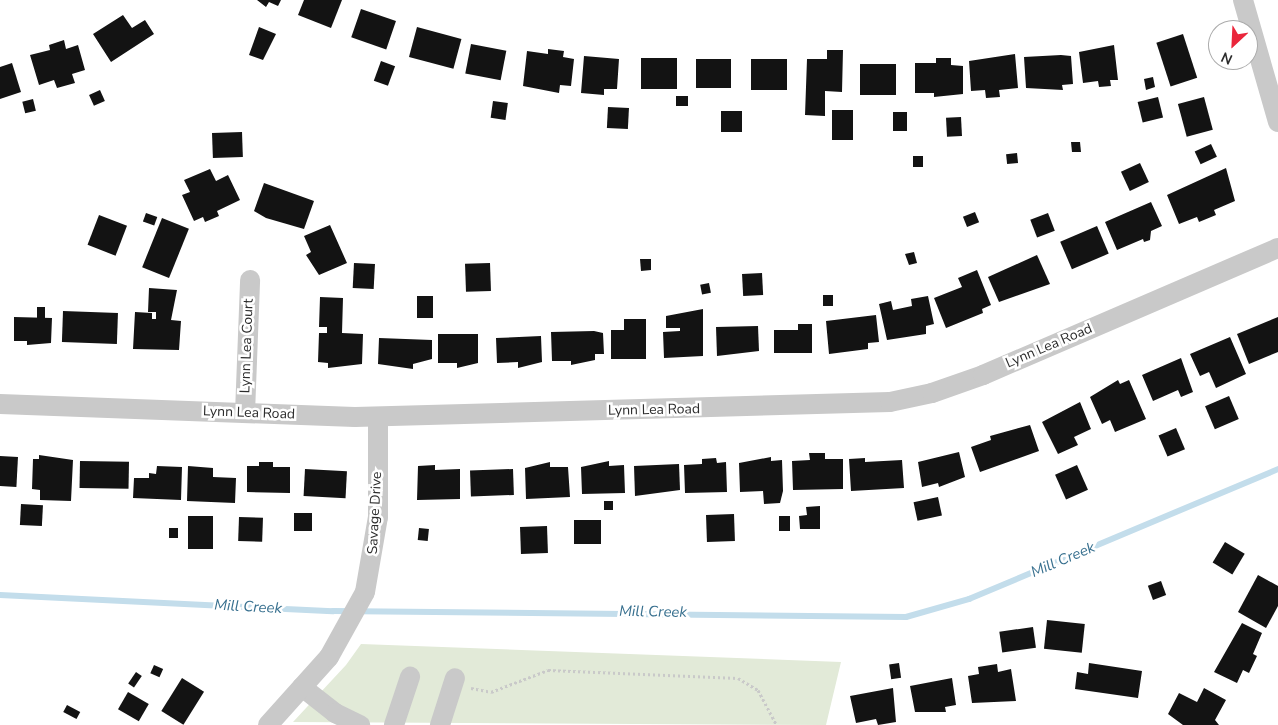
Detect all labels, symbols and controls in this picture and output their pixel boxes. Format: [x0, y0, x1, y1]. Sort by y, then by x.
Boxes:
north arrow [1208, 20, 1258, 70]
text: N [1218, 47, 1236, 69]
street label: Lynn Lea Court [237, 298, 257, 394]
street label: Lynn Lea Road [1003, 320, 1095, 372]
street label: Lynn Lea Road [608, 401, 700, 419]
street label: Lynn Lea Road [203, 403, 295, 423]
street label: Savage Drive [364, 471, 386, 555]
water label: Mill Creek [1028, 538, 1098, 582]
water label: Mill Creek [214, 596, 282, 618]
water label: Mill Creek [619, 602, 687, 622]

